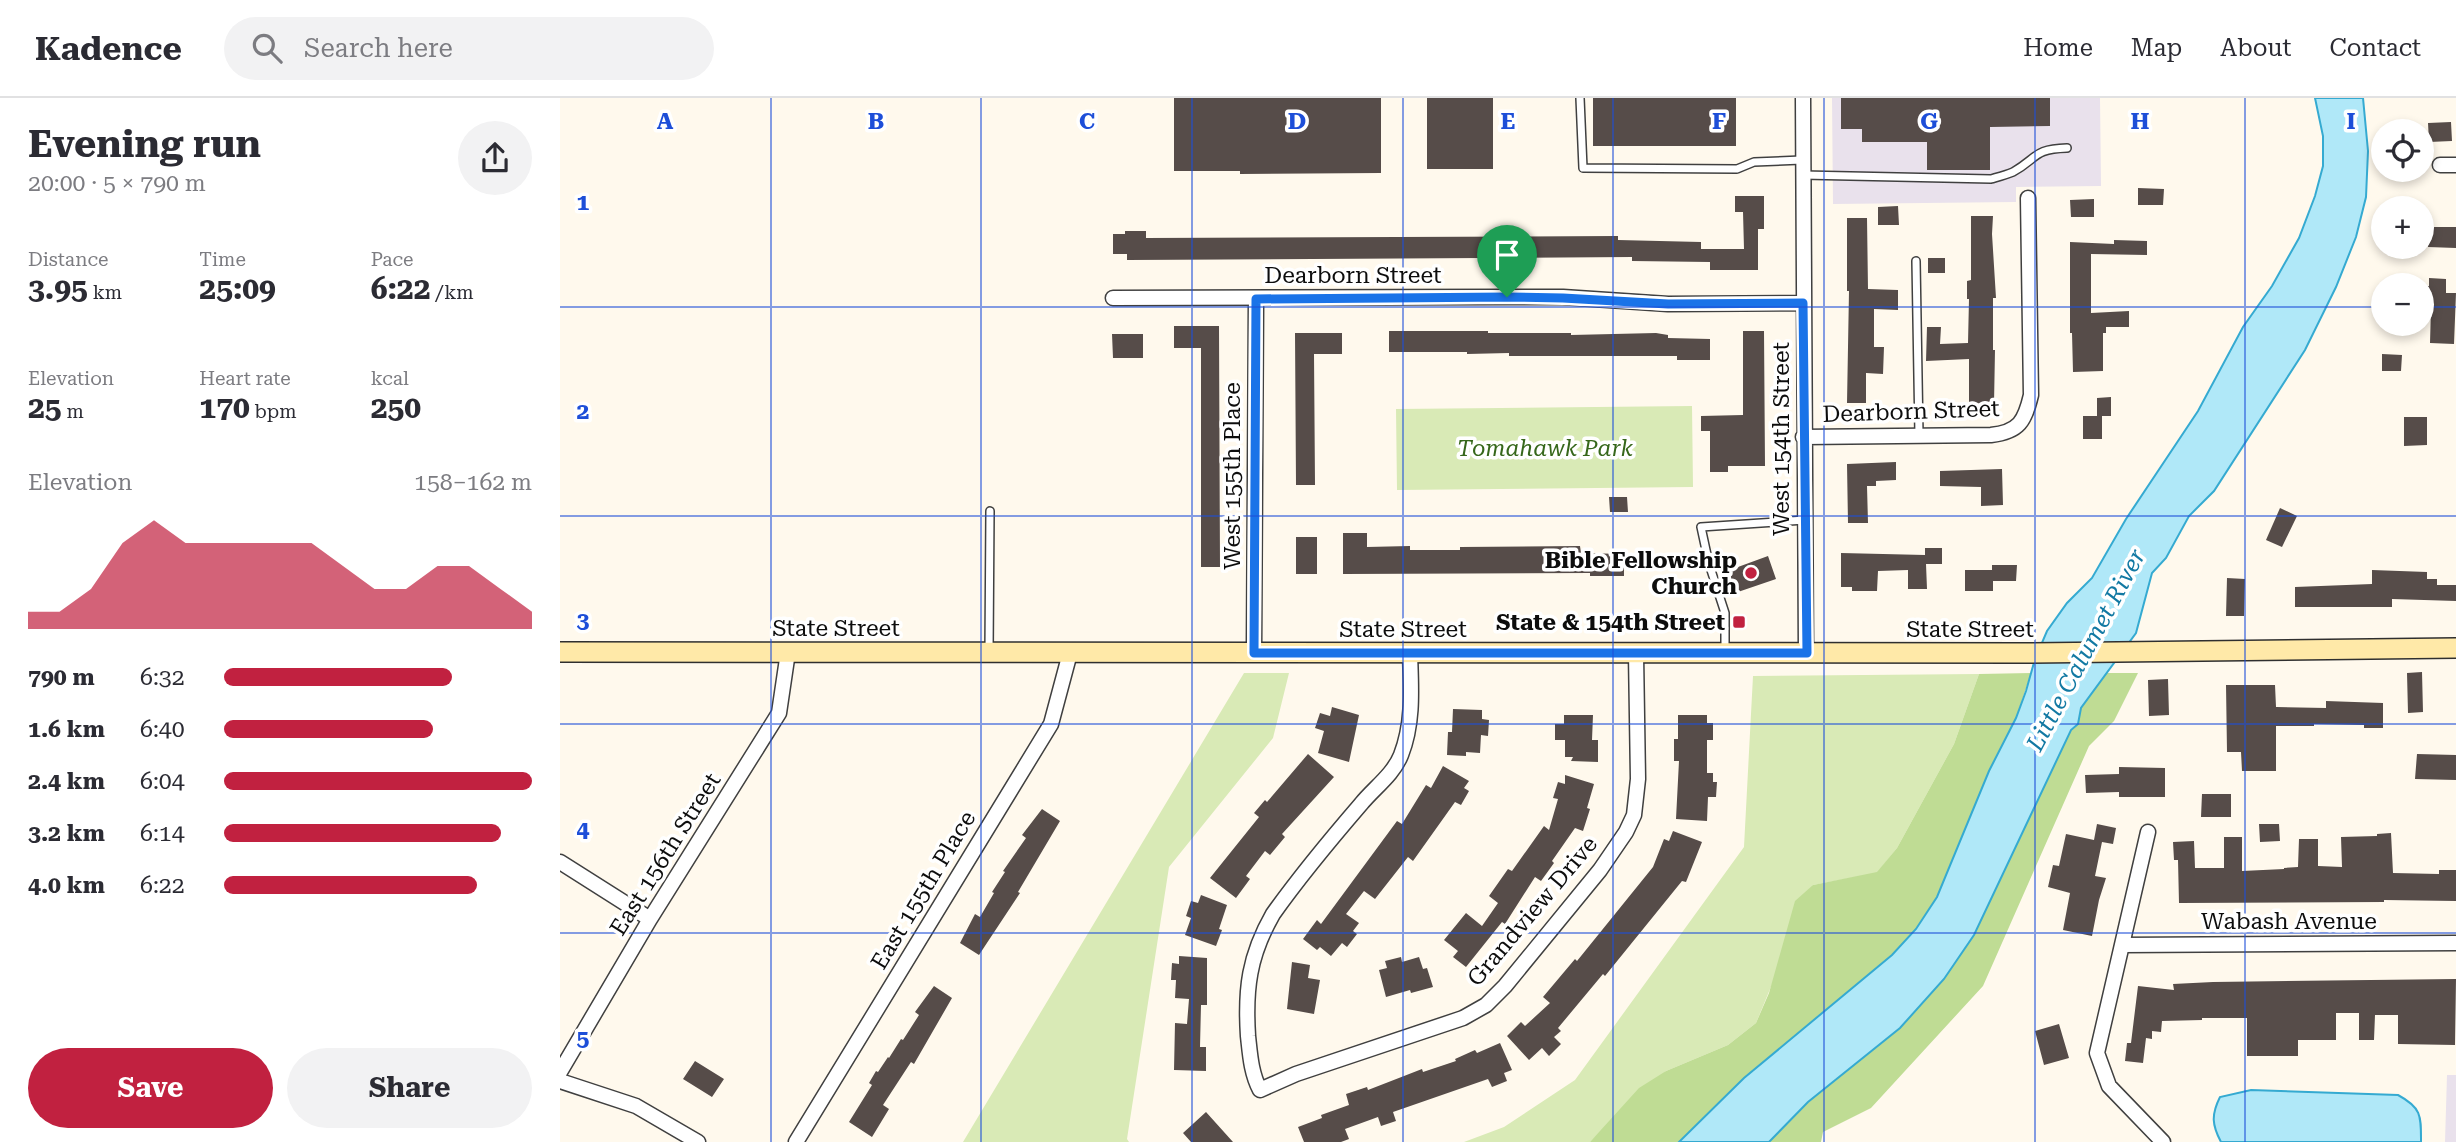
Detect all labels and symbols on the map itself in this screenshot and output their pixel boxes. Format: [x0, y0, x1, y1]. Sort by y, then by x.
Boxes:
text: A [657, 108, 674, 135]
text: B [868, 108, 884, 135]
text: C [1079, 108, 1095, 135]
text: D [1288, 108, 1306, 135]
text: E [1501, 108, 1515, 135]
text: F [1712, 108, 1726, 135]
text: G [1920, 108, 1938, 135]
text: H [2131, 108, 2150, 135]
text: I [2346, 108, 2356, 135]
text: 1 [577, 189, 590, 216]
pin [1477, 225, 1537, 297]
street label: Dearborn Street [1264, 262, 1442, 289]
street label: West 154th Street [1768, 341, 1795, 536]
street label: West 155th Place [1219, 382, 1246, 570]
street label: Dearborn Street [1822, 395, 2001, 428]
text: 2 [577, 398, 589, 425]
park label: Tomahawk Park [1457, 435, 1633, 462]
water label: Little Calumet River [2020, 544, 2151, 757]
place label: Bible Fellowship Church [1545, 547, 1738, 600]
marker: Bible Fellowship Church [1743, 565, 1759, 581]
text: 3 [577, 607, 590, 634]
place label: State & 154th Street [1496, 609, 1725, 636]
marker: State & 154th Street [1731, 614, 1747, 630]
street label: State Street [772, 615, 900, 642]
street label: State Street [1339, 616, 1467, 643]
street label: State Street [1906, 616, 2034, 643]
street label: East 156th Street [605, 768, 727, 941]
street label: East 155th Place [866, 806, 981, 974]
text: 4 [577, 816, 590, 843]
street label: Grandview Drive [1462, 831, 1603, 992]
street label: Wabash Avenue [2201, 908, 2377, 935]
text: 5 [577, 1025, 590, 1052]

